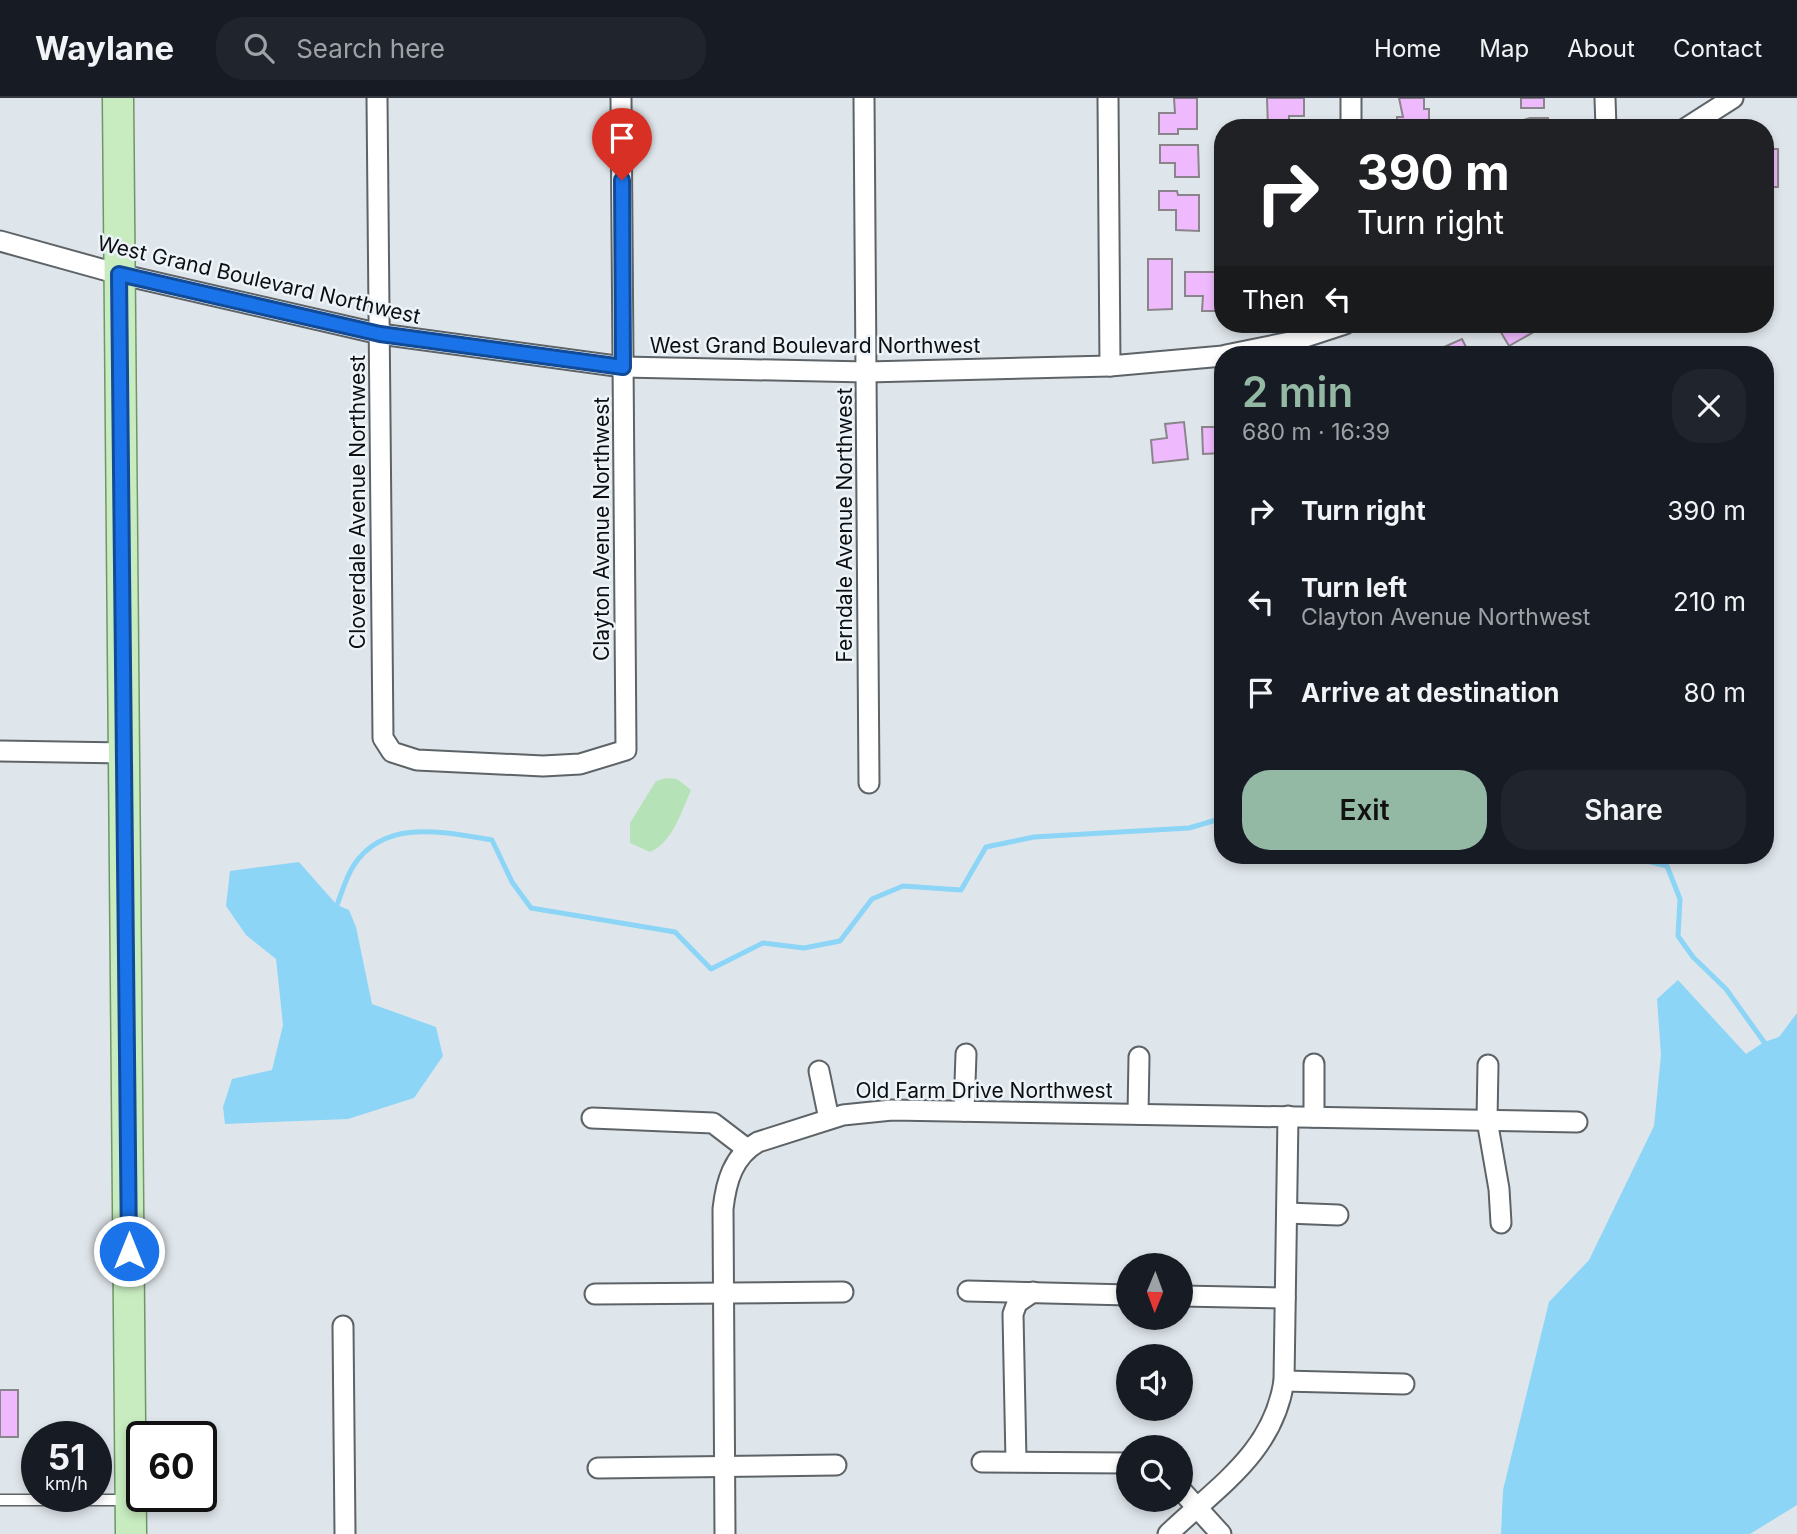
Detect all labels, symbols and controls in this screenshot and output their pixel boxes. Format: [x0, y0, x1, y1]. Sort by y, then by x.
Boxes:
search box [216, 17, 706, 80]
text: Waylane [35, 28, 174, 68]
icon: search [240, 29, 278, 67]
text: Search here [296, 33, 445, 64]
text: Home [1374, 34, 1441, 63]
text: Map [1479, 34, 1529, 63]
text: About [1567, 34, 1635, 63]
text: Contact [1673, 34, 1762, 63]
pin [592, 108, 652, 180]
icon: arrive [603, 119, 641, 157]
text: 390 m [1357, 143, 1510, 202]
icon: right [1242, 147, 1333, 238]
text: Turn right [1357, 203, 1504, 242]
street label: West Grand Boulevard Northwest [95, 230, 423, 329]
icon: left [1319, 280, 1357, 318]
text: Then [1242, 284, 1305, 315]
street label: West Grand Boulevard Northwest [650, 333, 980, 358]
street label: Cloverdale Avenue Northwest [345, 355, 370, 649]
text: 2 min [1242, 366, 1353, 417]
button: close [1672, 369, 1746, 443]
street label: Ferndale Avenue Northwest [832, 387, 857, 662]
street label: Clayton Avenue Northwest [589, 397, 614, 661]
text: 680 m · 16:39 [1242, 418, 1390, 446]
icon: right [1242, 492, 1280, 530]
text: Turn right [1301, 495, 1426, 526]
text: 390 m [1667, 495, 1746, 526]
text: Turn left [1301, 572, 1407, 603]
icon: left [1242, 583, 1280, 621]
text: 210 m [1673, 586, 1746, 617]
text: Clayton Avenue Northwest [1301, 603, 1590, 631]
icon: arrive [1242, 674, 1280, 712]
text: Arrive at destination [1301, 677, 1560, 708]
text: 80 m [1683, 677, 1746, 708]
button: Exit [1242, 770, 1487, 850]
button: Share [1501, 770, 1746, 850]
street label: Old Farm Drive Northwest [855, 1078, 1113, 1103]
position arrow [92, 1214, 166, 1288]
north arrow [1116, 1253, 1194, 1330]
map controls [1116, 1253, 1193, 1512]
button: sound [1116, 1344, 1193, 1421]
speed limit sign: 60 [126, 1421, 217, 1512]
button: search [1116, 1435, 1193, 1512]
text: 51 [48, 1436, 85, 1478]
text: km/h [45, 1473, 88, 1494]

